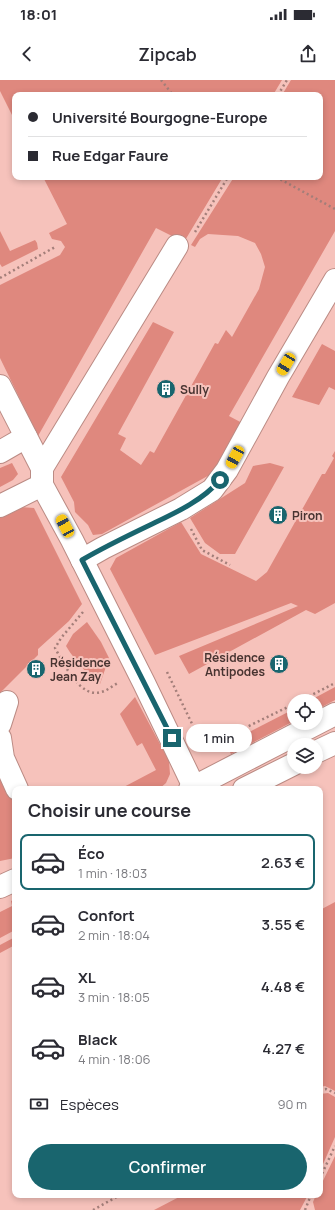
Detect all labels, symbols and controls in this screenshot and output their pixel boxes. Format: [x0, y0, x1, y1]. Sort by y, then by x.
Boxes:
text: 18:01 [20, 4, 57, 25]
text: Zipcab [138, 42, 197, 66]
icon: back [16, 43, 38, 65]
icon: share [297, 43, 319, 65]
text: Université Bourgogne-Europe [52, 107, 268, 128]
text: Rue Edgar Faure [52, 145, 169, 166]
car [275, 351, 297, 377]
building icon: Sully [155, 378, 177, 400]
place label: Sully [180, 381, 209, 398]
car [224, 444, 246, 470]
route start [211, 471, 229, 489]
building icon: Piron [267, 504, 289, 526]
place label: Piron [292, 507, 323, 524]
car [54, 513, 76, 539]
place label: Résidence Antipodes [204, 649, 265, 680]
building icon: Résidence Antipodes [268, 653, 290, 675]
place label: Résidence Jean Zay [50, 654, 111, 685]
building icon: Résidence Jean Zay [25, 658, 47, 680]
map controls [287, 694, 323, 774]
button: locate [287, 694, 323, 730]
callout: 1 min [186, 724, 252, 752]
route end [163, 729, 181, 747]
text: 1 min [204, 729, 235, 747]
button: layers [287, 738, 323, 774]
text: Choisir une course [28, 798, 191, 822]
text: Éco [78, 843, 104, 864]
icon: car [30, 844, 66, 880]
text: 2.63 € [261, 852, 305, 873]
text: 1 min · 18:03 [78, 864, 147, 882]
text: Confort [78, 905, 135, 926]
icon: car [30, 906, 66, 942]
text: 3.55 € [262, 914, 305, 935]
text: 2 min · 18:04 [78, 926, 150, 944]
text: XL [78, 967, 96, 988]
icon: car [30, 968, 66, 1004]
text: 4.48 € [261, 976, 305, 997]
text: 3 min · 18:05 [78, 988, 150, 1006]
text: Black [78, 1029, 117, 1050]
icon: car [30, 1030, 66, 1066]
text: 4.27 € [262, 1038, 305, 1059]
text: 4 min · 18:06 [78, 1050, 151, 1068]
icon: cash [28, 1093, 50, 1115]
text: Espèces [60, 1094, 119, 1115]
text: 90 m [277, 1095, 307, 1113]
button: Confirmer [28, 1144, 307, 1190]

